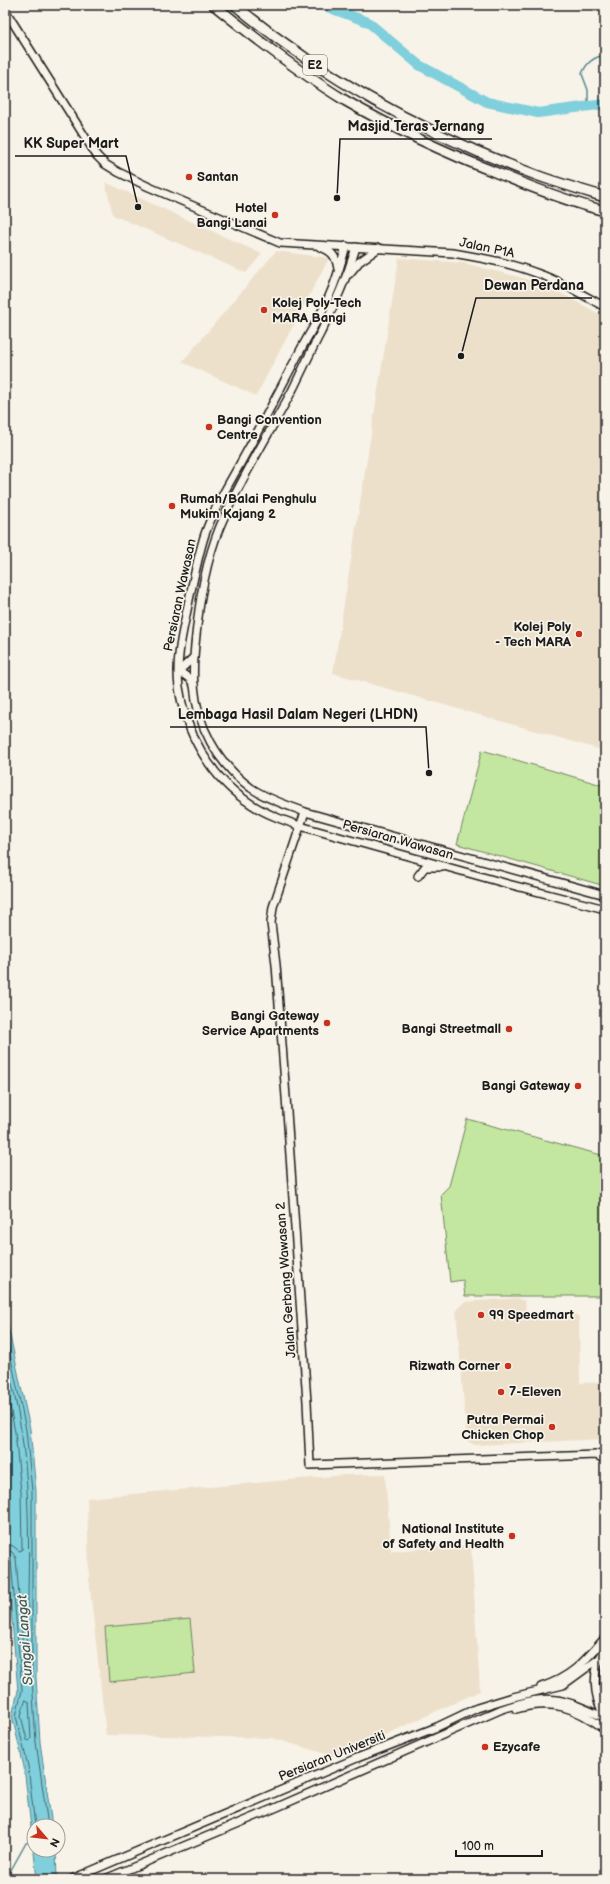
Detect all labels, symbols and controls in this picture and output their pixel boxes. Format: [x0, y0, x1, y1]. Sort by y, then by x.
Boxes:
road number: E2 [303, 55, 327, 75]
callout: Masjid Teras Jernang [340, 113, 492, 139]
text: Masjid Teras Jernang [348, 118, 484, 135]
callout: KK Super Mart [15, 130, 126, 156]
text: KK Super Mart [23, 135, 119, 152]
place label: Santan [197, 169, 238, 185]
marker: Santan [184, 172, 194, 182]
place label: Hotel Bangi Lanai [196, 200, 267, 231]
marker: Hotel Bangi Lanai [270, 210, 280, 220]
street label: Jalan P1A [458, 234, 516, 262]
callout: Dewan Perdana [476, 272, 592, 298]
text: Dewan Perdana [484, 277, 584, 294]
place label: Kolej Poly-Tech MARA Bangi [272, 295, 361, 326]
marker: Kolej Poly-Tech MARA Bangi [259, 305, 269, 315]
place label: Bangi Convention Centre [217, 412, 322, 443]
marker: Bangi Convention Centre [204, 422, 214, 432]
place label: Rumah/Balai Penghulu Mukim Kajang 2 [180, 491, 317, 522]
marker: Rumah/Balai Penghulu Mukim Kajang 2 [167, 501, 177, 511]
street label: Persiaran Wawasan [160, 537, 200, 653]
place label: Kolej Poly - Tech MARA [495, 619, 571, 650]
marker: Kolej Poly - Tech MARA [574, 629, 584, 639]
callout: Lembaga Hasil Dalam Negeri (LHDN) [170, 701, 426, 727]
text: Lembaga Hasil Dalam Negeri (LHDN) [178, 706, 418, 723]
street label: Persiaran Wawasan [341, 817, 455, 863]
place label: Bangi Gateway Service Apartments [202, 1008, 319, 1039]
marker: Bangi Gateway Service Apartments [322, 1018, 332, 1028]
place label: Bangi Streetmall [402, 1021, 501, 1037]
marker: Bangi Streetmall [504, 1024, 514, 1034]
place label: Bangi Gateway [482, 1078, 570, 1094]
marker: Bangi Gateway [573, 1081, 583, 1091]
street label: Jalan Gerbang Wawasan 2 [273, 1201, 299, 1359]
place label: 99 Speedmart [489, 1307, 575, 1323]
marker: 99 Speedmart [476, 1310, 486, 1320]
place label: Rizwath Corner [409, 1358, 501, 1374]
marker: Rizwath Corner [503, 1361, 513, 1371]
place label: 7-Eleven [509, 1384, 561, 1400]
marker: 7-Eleven [496, 1387, 506, 1397]
place label: Putra Permai Chicken Chop [461, 1412, 545, 1443]
marker: Putra Permai Chicken Chop [547, 1422, 557, 1432]
place label: National Institute of Safety and Health [383, 1521, 505, 1552]
marker: National Institute of Safety and Health [507, 1531, 517, 1541]
water label: Sungai Langat [13, 1594, 37, 1686]
street label: Persiaran Universiti [276, 1727, 388, 1785]
place label: Ezycafe [493, 1739, 541, 1755]
marker: Ezycafe [480, 1742, 490, 1752]
north arrow [26, 1818, 66, 1858]
scale bar [456, 1832, 542, 1858]
text: N [47, 1836, 62, 1849]
text: 100 m [462, 1839, 494, 1854]

